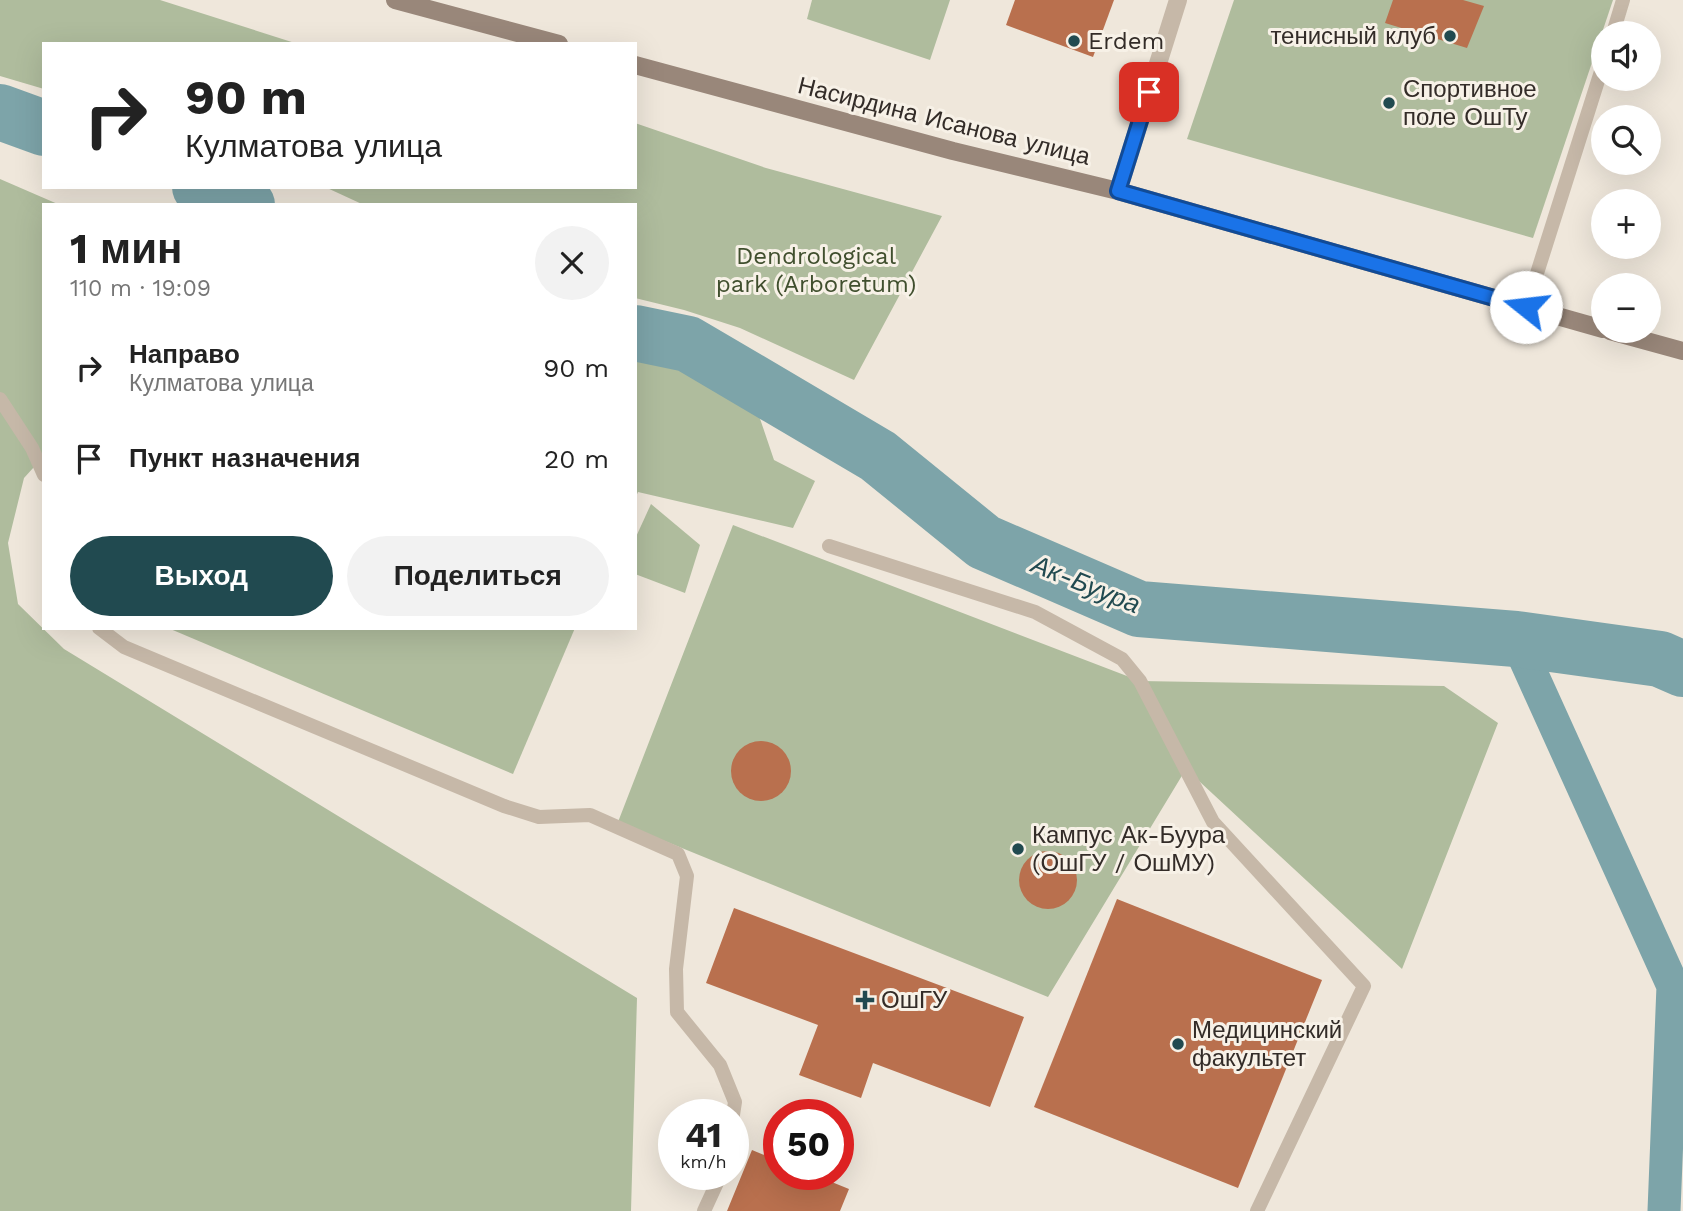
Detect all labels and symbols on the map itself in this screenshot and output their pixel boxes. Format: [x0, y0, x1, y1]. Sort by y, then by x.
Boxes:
place label: тенисный клуб [1270, 22, 1436, 50]
place label: Erdem [1088, 27, 1165, 55]
marker: тенисный клуб [1442, 28, 1458, 44]
marker: Erdem [1066, 33, 1082, 49]
pin [1119, 62, 1179, 122]
street label: Насирдина Исанова улица [795, 71, 1094, 171]
place label: Спортивное поле ОшТу [1403, 75, 1537, 131]
marker: Спортивное поле ОшТу [1381, 95, 1397, 111]
park label: Dendrological park (Arboretum) [716, 242, 916, 298]
position arrow [1489, 270, 1563, 344]
water label: Ак-Буура [1026, 548, 1145, 619]
place label: Кампус Ак-Буура (ОшГУ / ОшМУ) [1032, 821, 1226, 877]
marker: Кампус Ак-Буура (ОшГУ / ОшМУ) [1010, 841, 1026, 857]
place label: ОшГУ [881, 986, 948, 1014]
marker: ОшГУ [855, 990, 875, 1010]
place label: Медицинский факультет [1192, 1016, 1342, 1072]
marker: Медицинский факультет [1170, 1036, 1186, 1052]
speed limit sign: 50 [763, 1099, 854, 1190]

